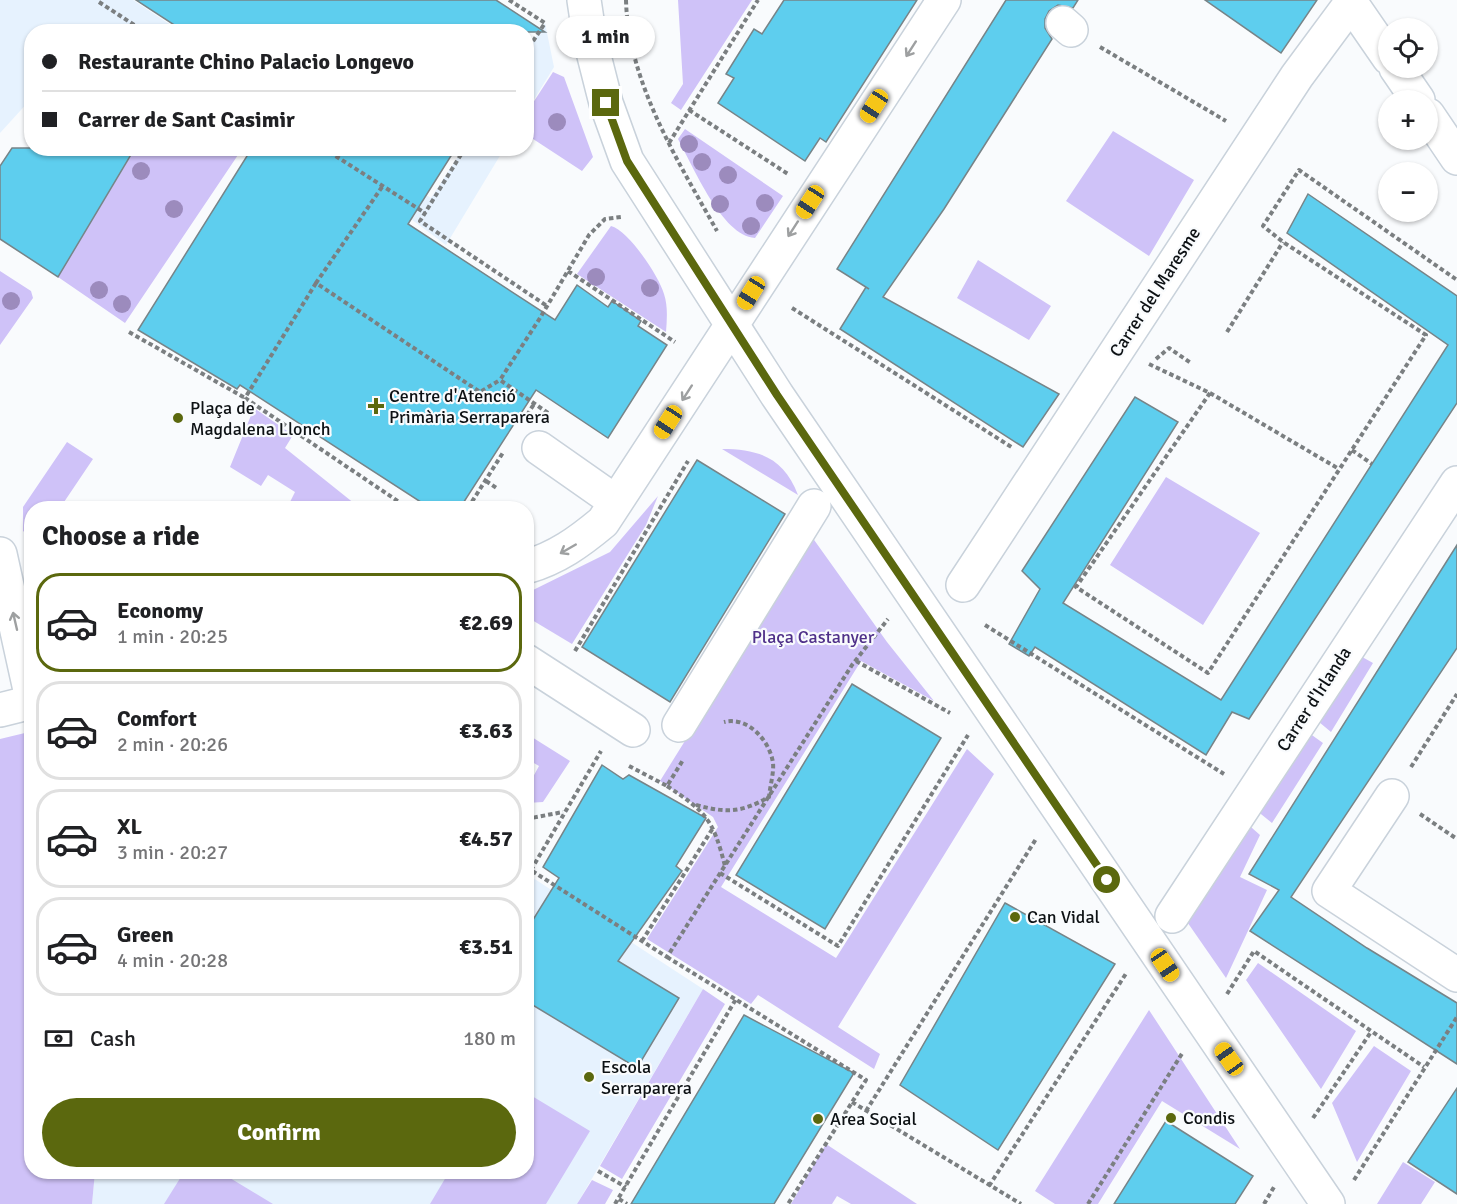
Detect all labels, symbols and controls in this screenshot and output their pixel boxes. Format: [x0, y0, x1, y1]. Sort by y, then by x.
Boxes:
callout: 1 min [556, 16, 656, 58]
map controls [1378, 18, 1438, 222]
button: locate [1378, 18, 1438, 78]
text: 1 min [581, 24, 630, 49]
one-way arrow [905, 40, 917, 57]
text: Restaurante Chino Palacio Longevo [78, 48, 414, 75]
car [857, 86, 891, 126]
route end [592, 89, 619, 116]
button: + [1378, 90, 1438, 150]
text: Carrer de Sant Casimir [78, 106, 295, 133]
button: − [1378, 162, 1438, 222]
car [793, 182, 827, 222]
one-way arrow [787, 221, 799, 237]
street label: Carrer del Maresme [1105, 223, 1205, 361]
car [734, 273, 768, 313]
one-way arrow [680, 384, 692, 401]
place label: Centre d'Atenció Primària Serraparera [389, 385, 550, 428]
place label: Plaça de Magdalena Llonch [190, 397, 331, 440]
marker: Centre d'Atenció Primària Serraparera [367, 397, 385, 415]
car [651, 402, 685, 442]
marker: Plaça de Magdalena Llonch [171, 411, 185, 425]
text: Choose a ride [42, 520, 200, 553]
one-way arrow [560, 543, 577, 555]
icon: car [45, 596, 99, 650]
text: Economy [117, 597, 203, 624]
text: €2.69 [459, 609, 513, 636]
one-way arrow [9, 612, 21, 631]
text: 1 min · 20:25 [117, 624, 228, 649]
park label: Plaça Castanyer [752, 626, 875, 648]
street label: Carrer d'Irlanda [1272, 642, 1356, 756]
icon: car [45, 704, 99, 758]
text: Comfort [117, 705, 197, 732]
text: €3.63 [459, 717, 513, 744]
text: 2 min · 20:26 [117, 732, 228, 757]
icon: car [45, 812, 99, 866]
text: XL [117, 813, 142, 840]
text: €4.57 [459, 825, 513, 852]
text: 3 min · 20:27 [117, 840, 228, 865]
route start [1093, 866, 1120, 893]
place label: Can Vidal [1027, 906, 1100, 928]
marker: Can Vidal [1008, 910, 1022, 924]
icon: car [45, 920, 99, 974]
text: Green [117, 921, 174, 948]
text: €3.51 [459, 933, 513, 960]
car [1147, 945, 1183, 985]
text: 4 min · 20:28 [117, 948, 228, 973]
icon: cash [42, 1022, 75, 1055]
text: Cash [90, 1025, 136, 1052]
text: 180 m [463, 1026, 516, 1051]
car [1211, 1039, 1247, 1079]
place label: Escola Serraparera [601, 1056, 692, 1099]
marker: Escola Serraparera [582, 1070, 596, 1084]
button: Confirm [42, 1098, 516, 1167]
place label: Condis [1183, 1107, 1235, 1129]
place label: Area Social [830, 1108, 917, 1130]
marker: Condis [1164, 1111, 1178, 1125]
marker: Area Social [811, 1112, 825, 1126]

